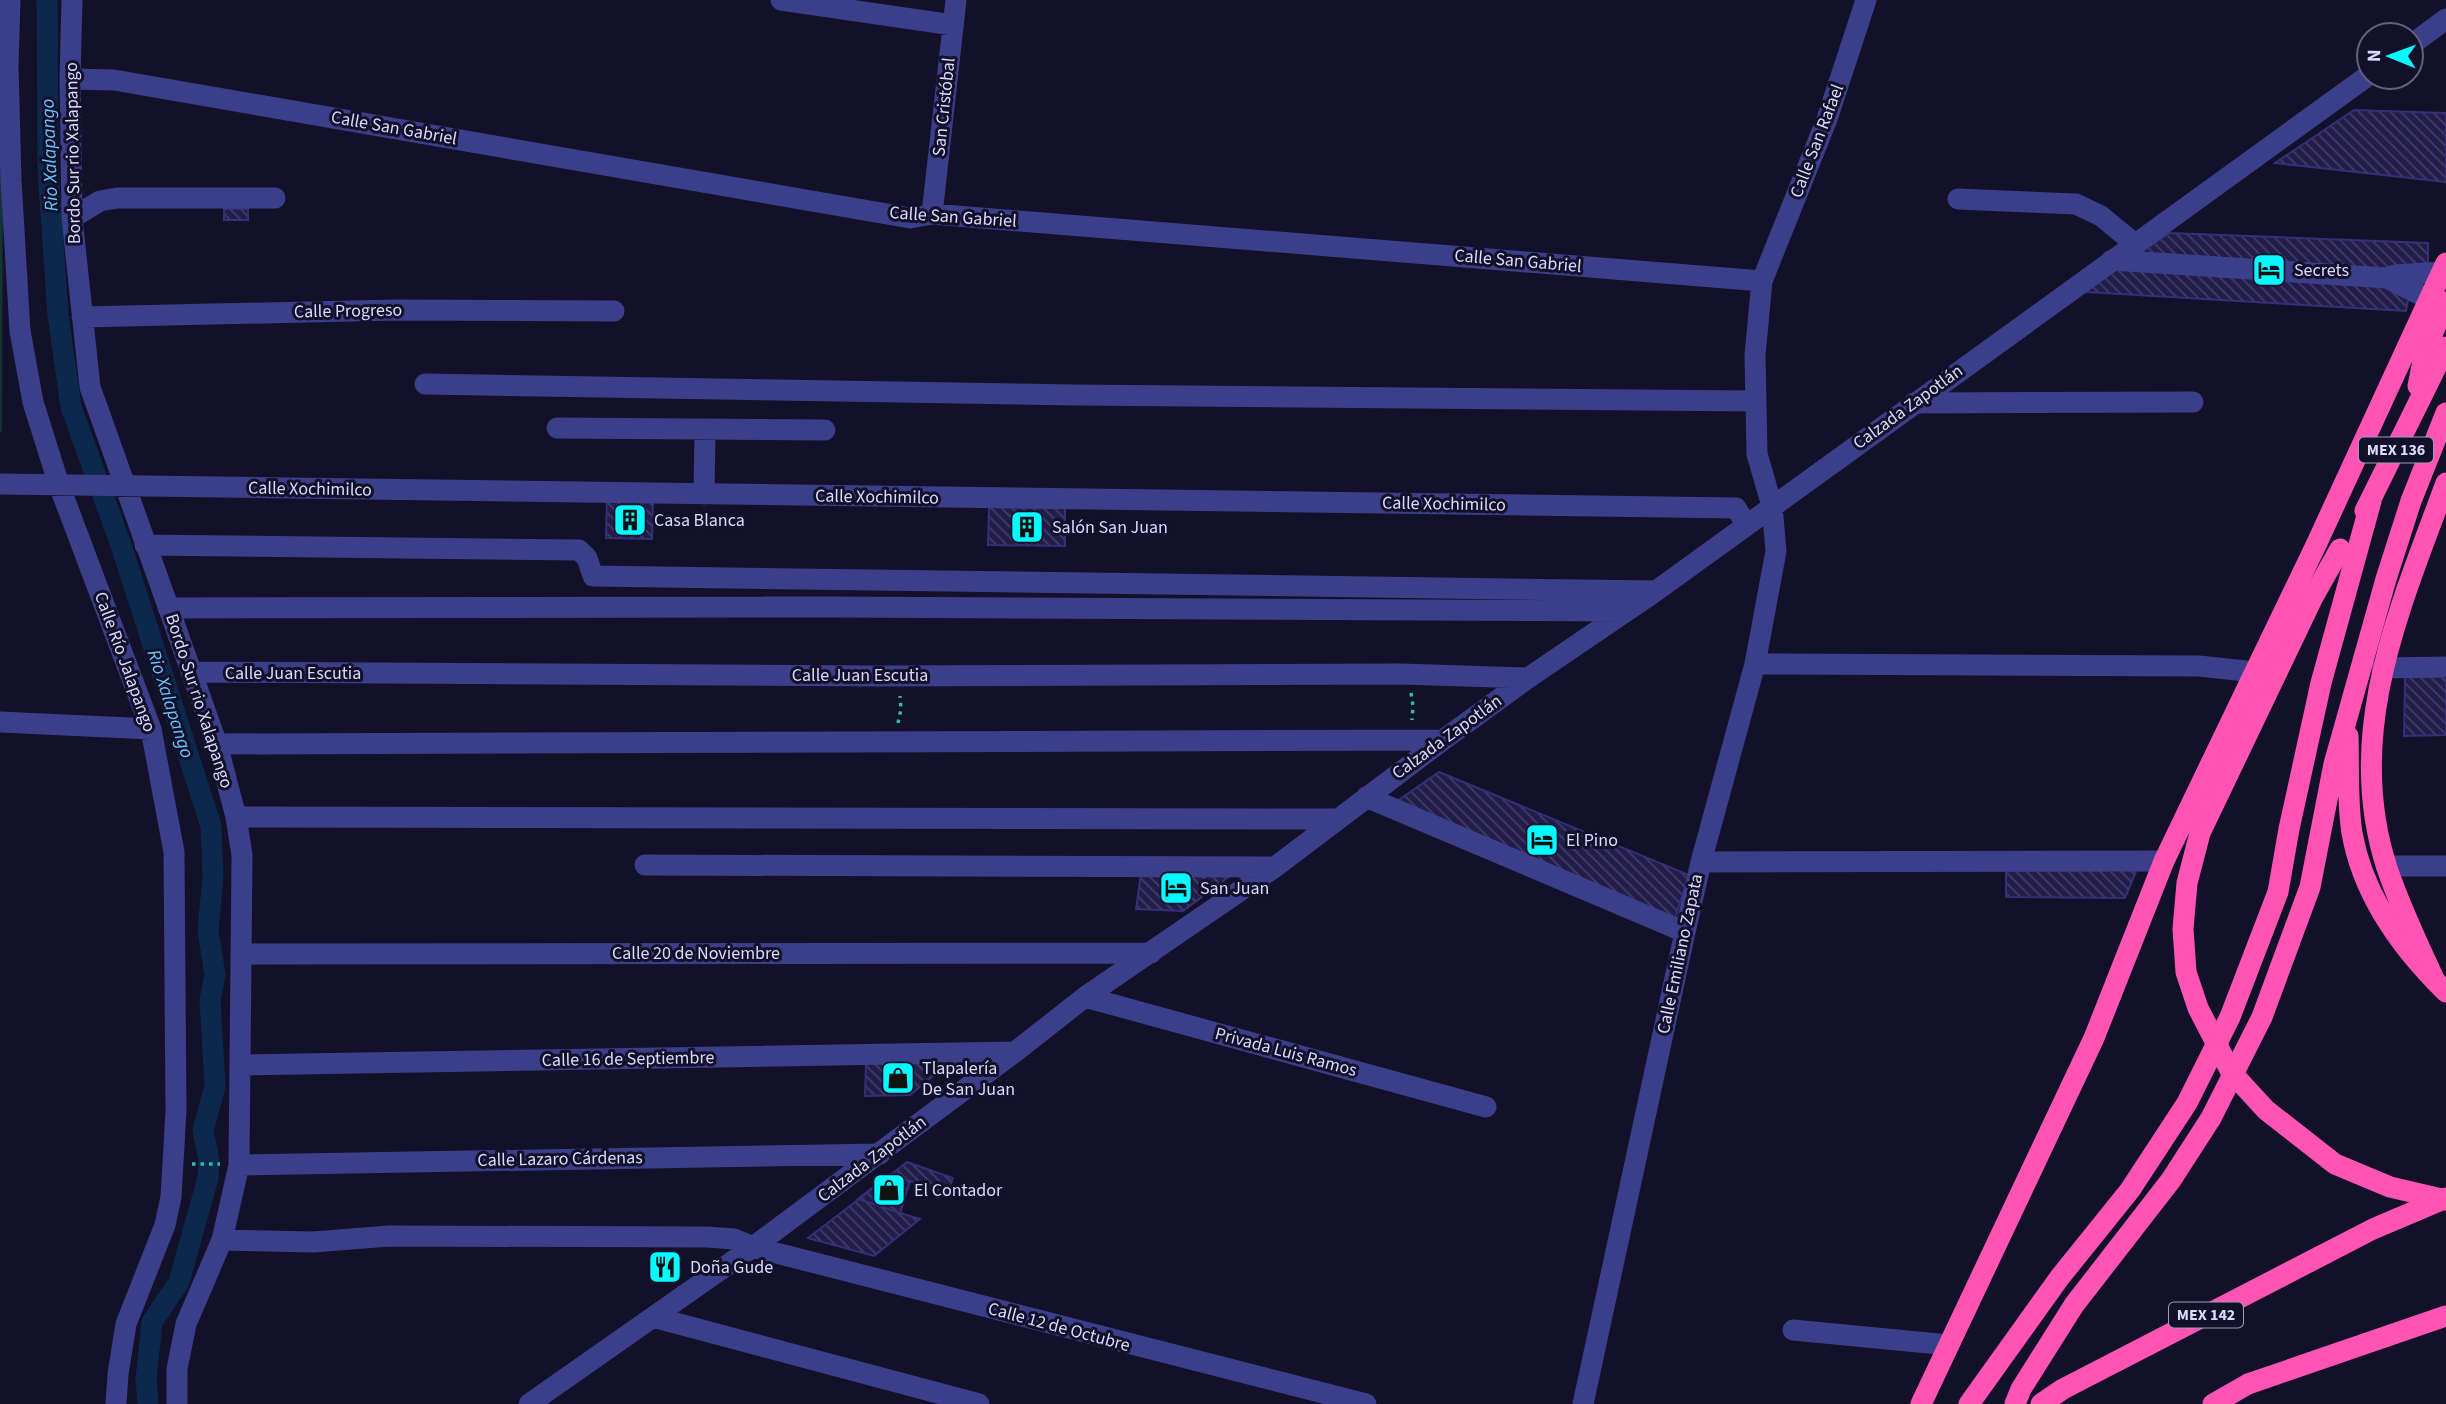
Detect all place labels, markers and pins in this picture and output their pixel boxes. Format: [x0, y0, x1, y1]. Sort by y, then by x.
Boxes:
hotel icon: Secrets [2250, 251, 2288, 289]
place label: Secrets [2294, 258, 2349, 283]
building icon: Casa Blanca [611, 501, 649, 539]
place label: Casa Blanca [654, 508, 745, 533]
building icon: Salón San Juan [1008, 508, 1046, 546]
place label: Salón San Juan [1052, 515, 1168, 540]
hotel icon: El Pino [1523, 821, 1561, 859]
place label: El Pino [1566, 828, 1618, 853]
hotel icon: San Juan [1157, 869, 1195, 907]
place label: San Juan [1200, 876, 1269, 901]
place label: Tlapalería De San Juan [922, 1056, 1015, 1102]
shop icon: Tlapalería De San Juan [879, 1059, 917, 1097]
shop icon: El Contador [870, 1171, 908, 1209]
place label: El Contador [914, 1178, 1003, 1203]
restaurant icon: Doña Gude [646, 1248, 684, 1286]
place label: Doña Gude [690, 1255, 773, 1280]

